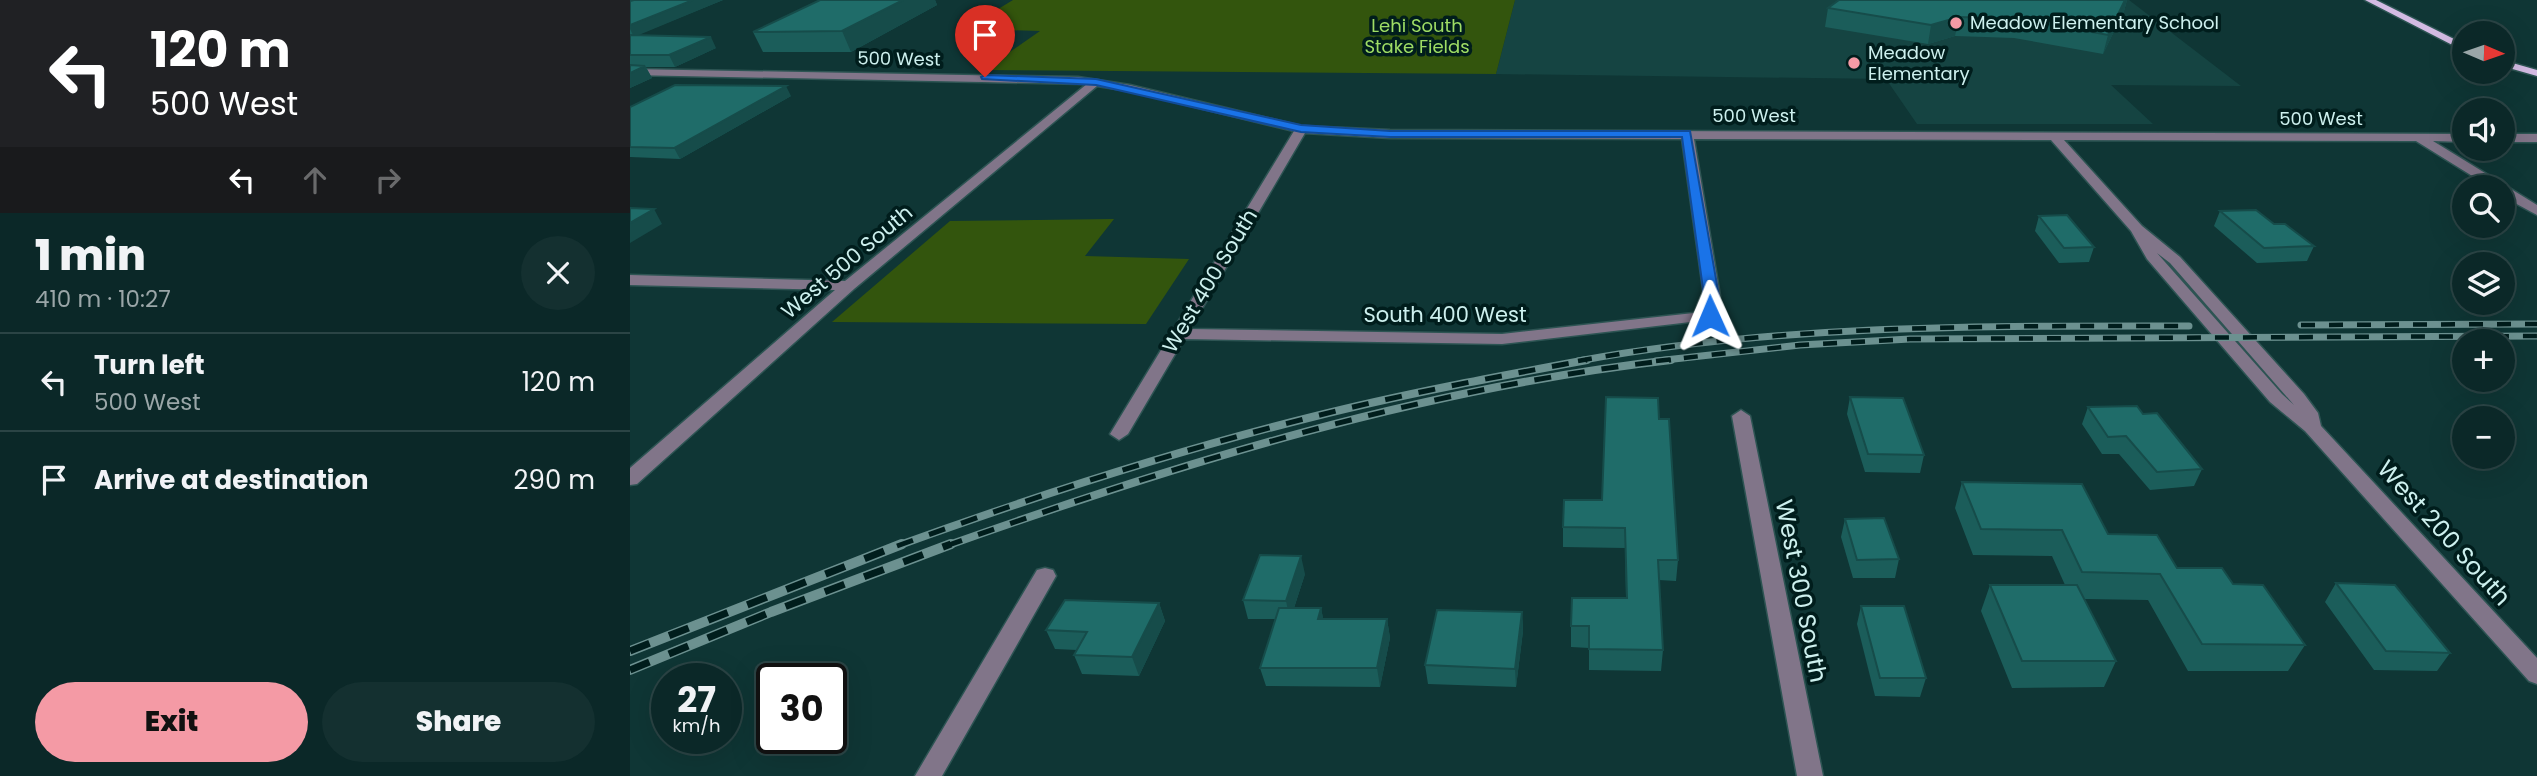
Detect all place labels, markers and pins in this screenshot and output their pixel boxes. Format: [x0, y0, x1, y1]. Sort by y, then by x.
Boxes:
pin [955, 5, 1015, 77]
place label: Meadow Elementary School [1970, 10, 2219, 35]
marker: Meadow Elementary School [1948, 15, 1964, 31]
place label: Meadow Elementary [1868, 40, 1970, 86]
marker: Meadow Elementary [1846, 55, 1862, 71]

